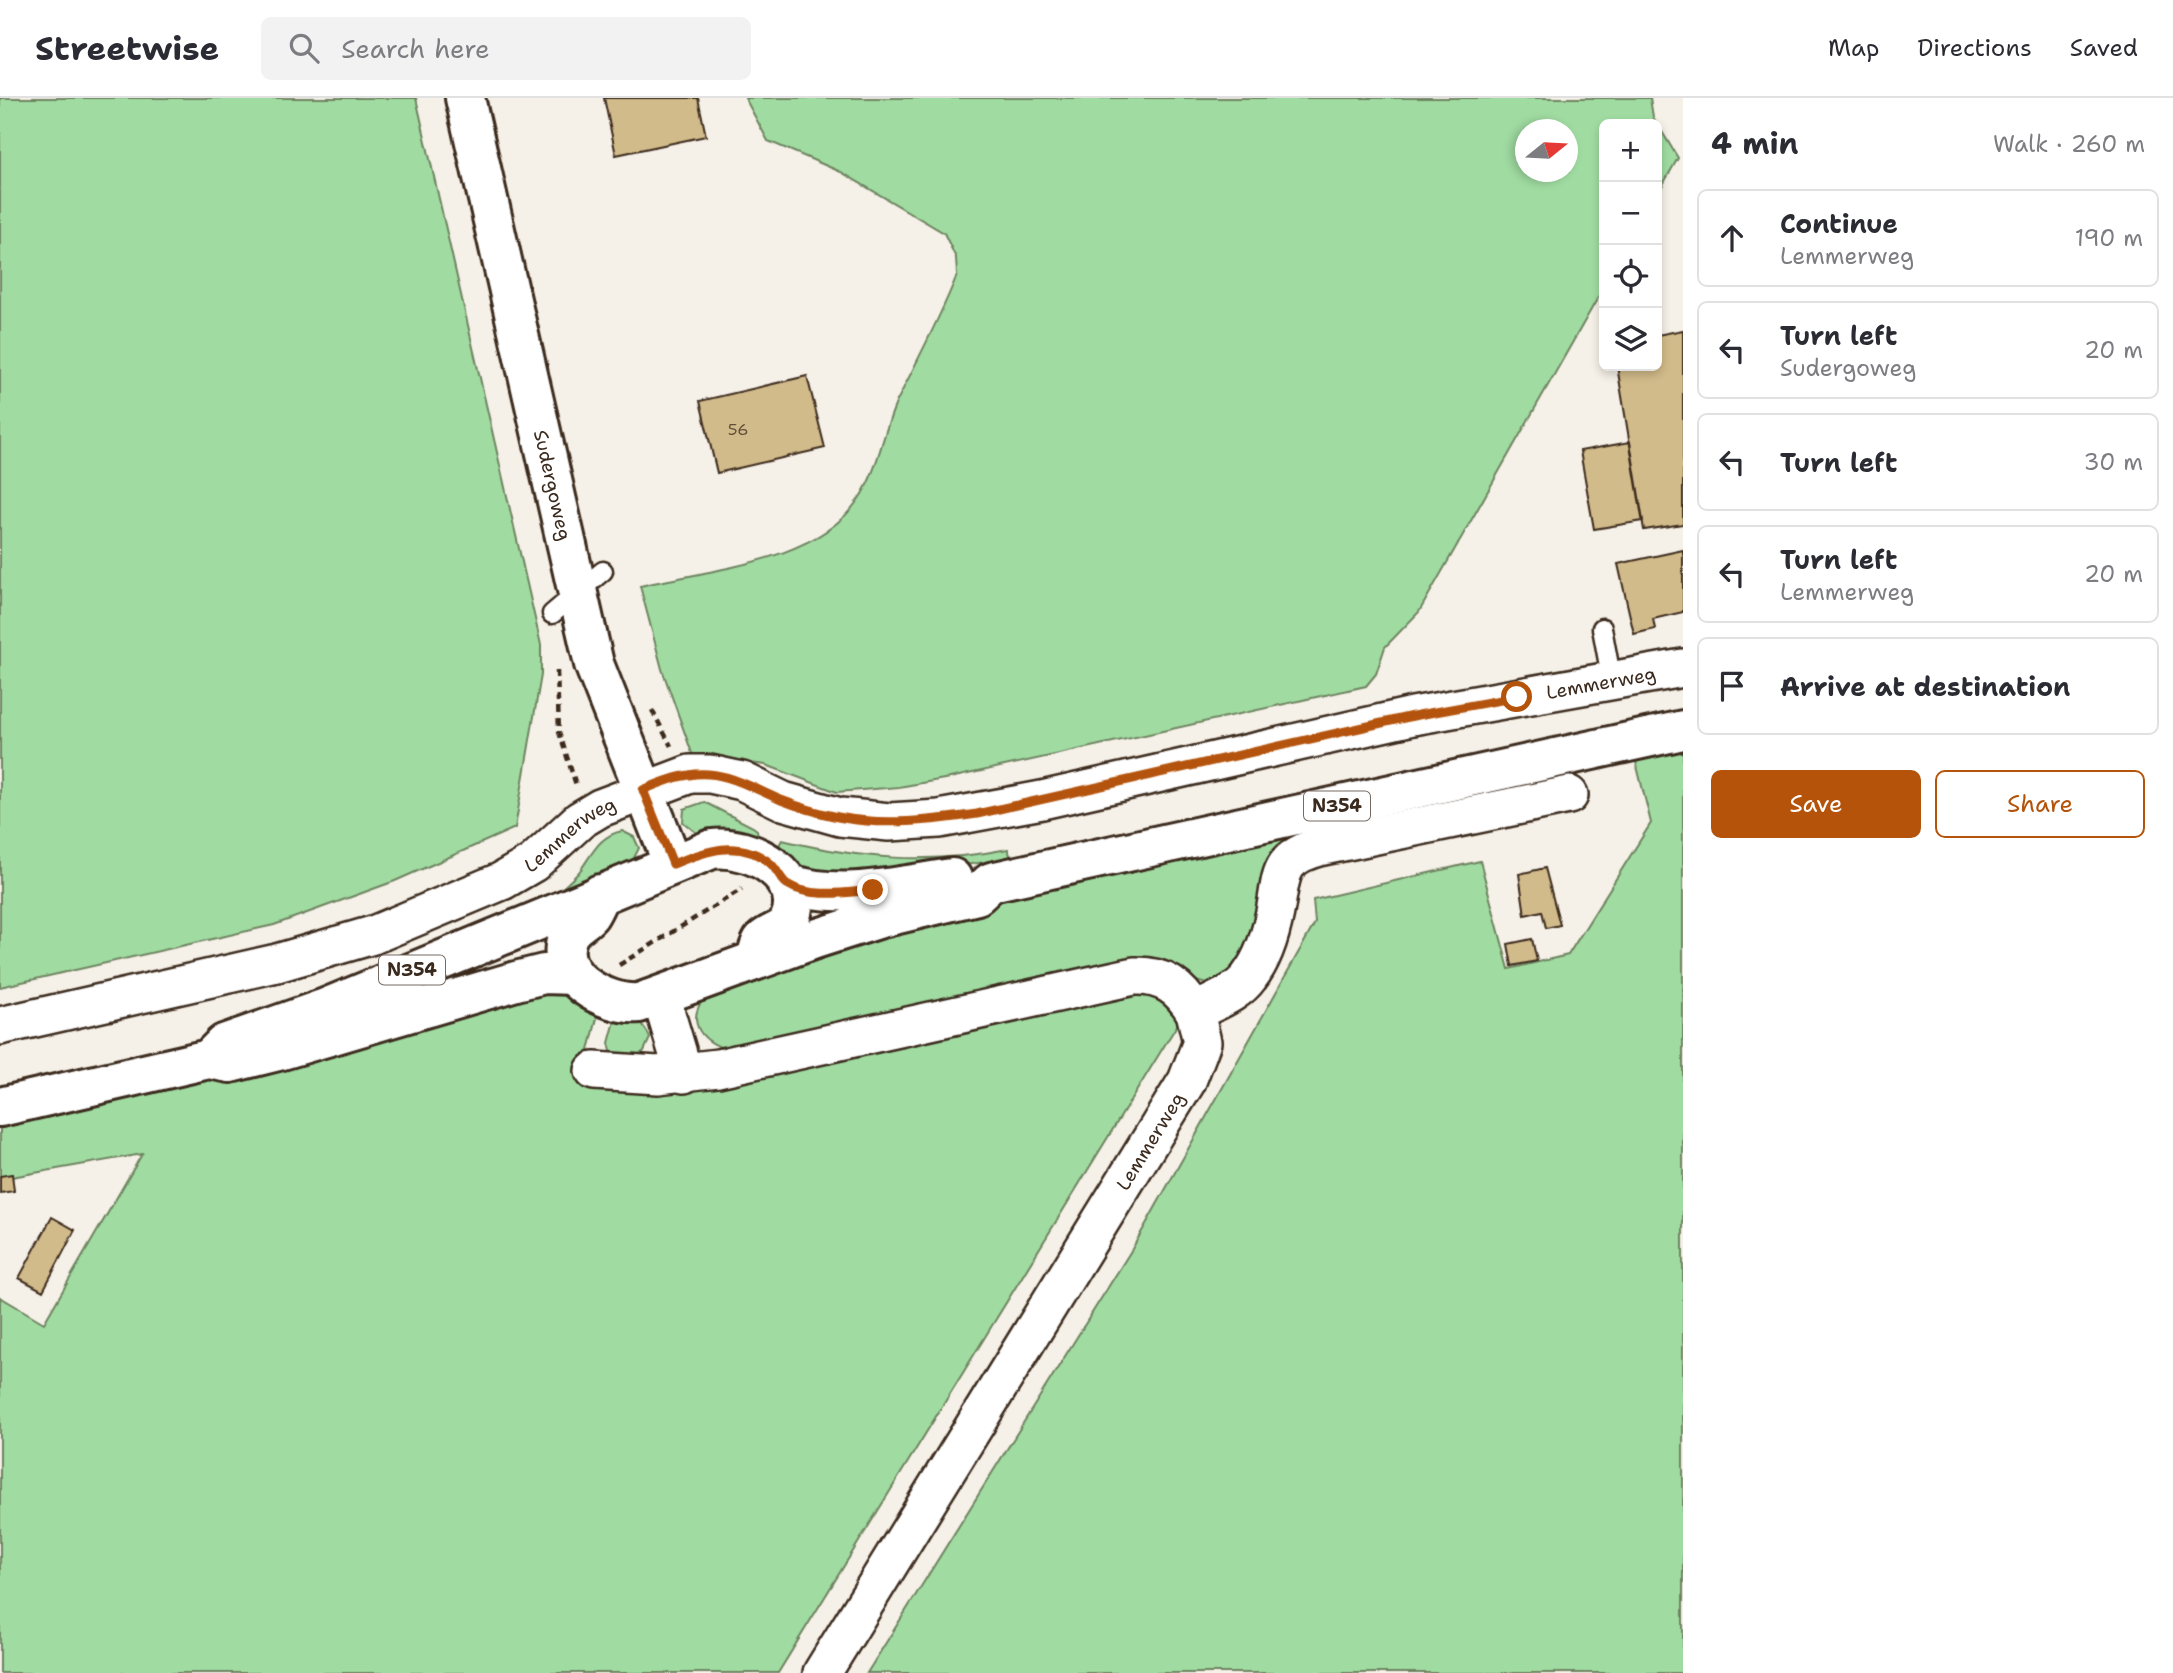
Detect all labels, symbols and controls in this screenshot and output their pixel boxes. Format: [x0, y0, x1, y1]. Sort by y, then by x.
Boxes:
search box [261, 17, 751, 80]
text: Streetwise [35, 26, 219, 71]
icon: search [285, 29, 323, 67]
text: Search here [341, 31, 490, 66]
text: Map [1828, 32, 1879, 64]
text: Directions [1917, 32, 2032, 64]
text: Saved [2070, 32, 2138, 64]
north arrow [1515, 119, 1578, 182]
map controls [1599, 119, 1662, 371]
button: + [1599, 119, 1662, 182]
text: 4 min [1711, 123, 1798, 164]
text: Walk · 260 m [1993, 129, 2145, 159]
button: − [1599, 182, 1662, 245]
text: Continue [1780, 206, 1898, 241]
icon: ahead [1713, 219, 1751, 257]
text: 190 m [2075, 223, 2143, 253]
text: Lemmerweg [1780, 241, 1914, 271]
button: locate [1599, 245, 1662, 308]
button: layers [1599, 308, 1662, 371]
text: Turn left [1780, 318, 1897, 353]
icon: left [1713, 331, 1751, 369]
text: 20 m [2084, 335, 2143, 365]
text: Sudergoweg [1780, 353, 1916, 383]
house number: 56 [728, 419, 748, 440]
street label: Sudergoweg [528, 427, 577, 543]
icon: left [1713, 443, 1751, 481]
text: Turn left [1780, 445, 1897, 480]
text: 30 m [2084, 447, 2143, 477]
text: Turn left [1780, 542, 1897, 577]
icon: left [1713, 555, 1751, 593]
text: 20 m [2084, 559, 2143, 589]
text: Lemmerweg [1780, 577, 1914, 607]
street label: Lemmerweg [1544, 661, 1658, 705]
icon: arrive [1713, 667, 1751, 705]
text: Arrive at destination [1780, 669, 2070, 704]
route start [1501, 681, 1532, 712]
button: Save [1711, 770, 1921, 838]
button: Share [1935, 770, 2145, 838]
street label: Lemmerweg [520, 791, 619, 878]
road number: N354 [1304, 792, 1370, 820]
route end [857, 874, 888, 905]
road number: N354 [379, 956, 445, 984]
street label: Lemmerweg [1111, 1087, 1190, 1195]

